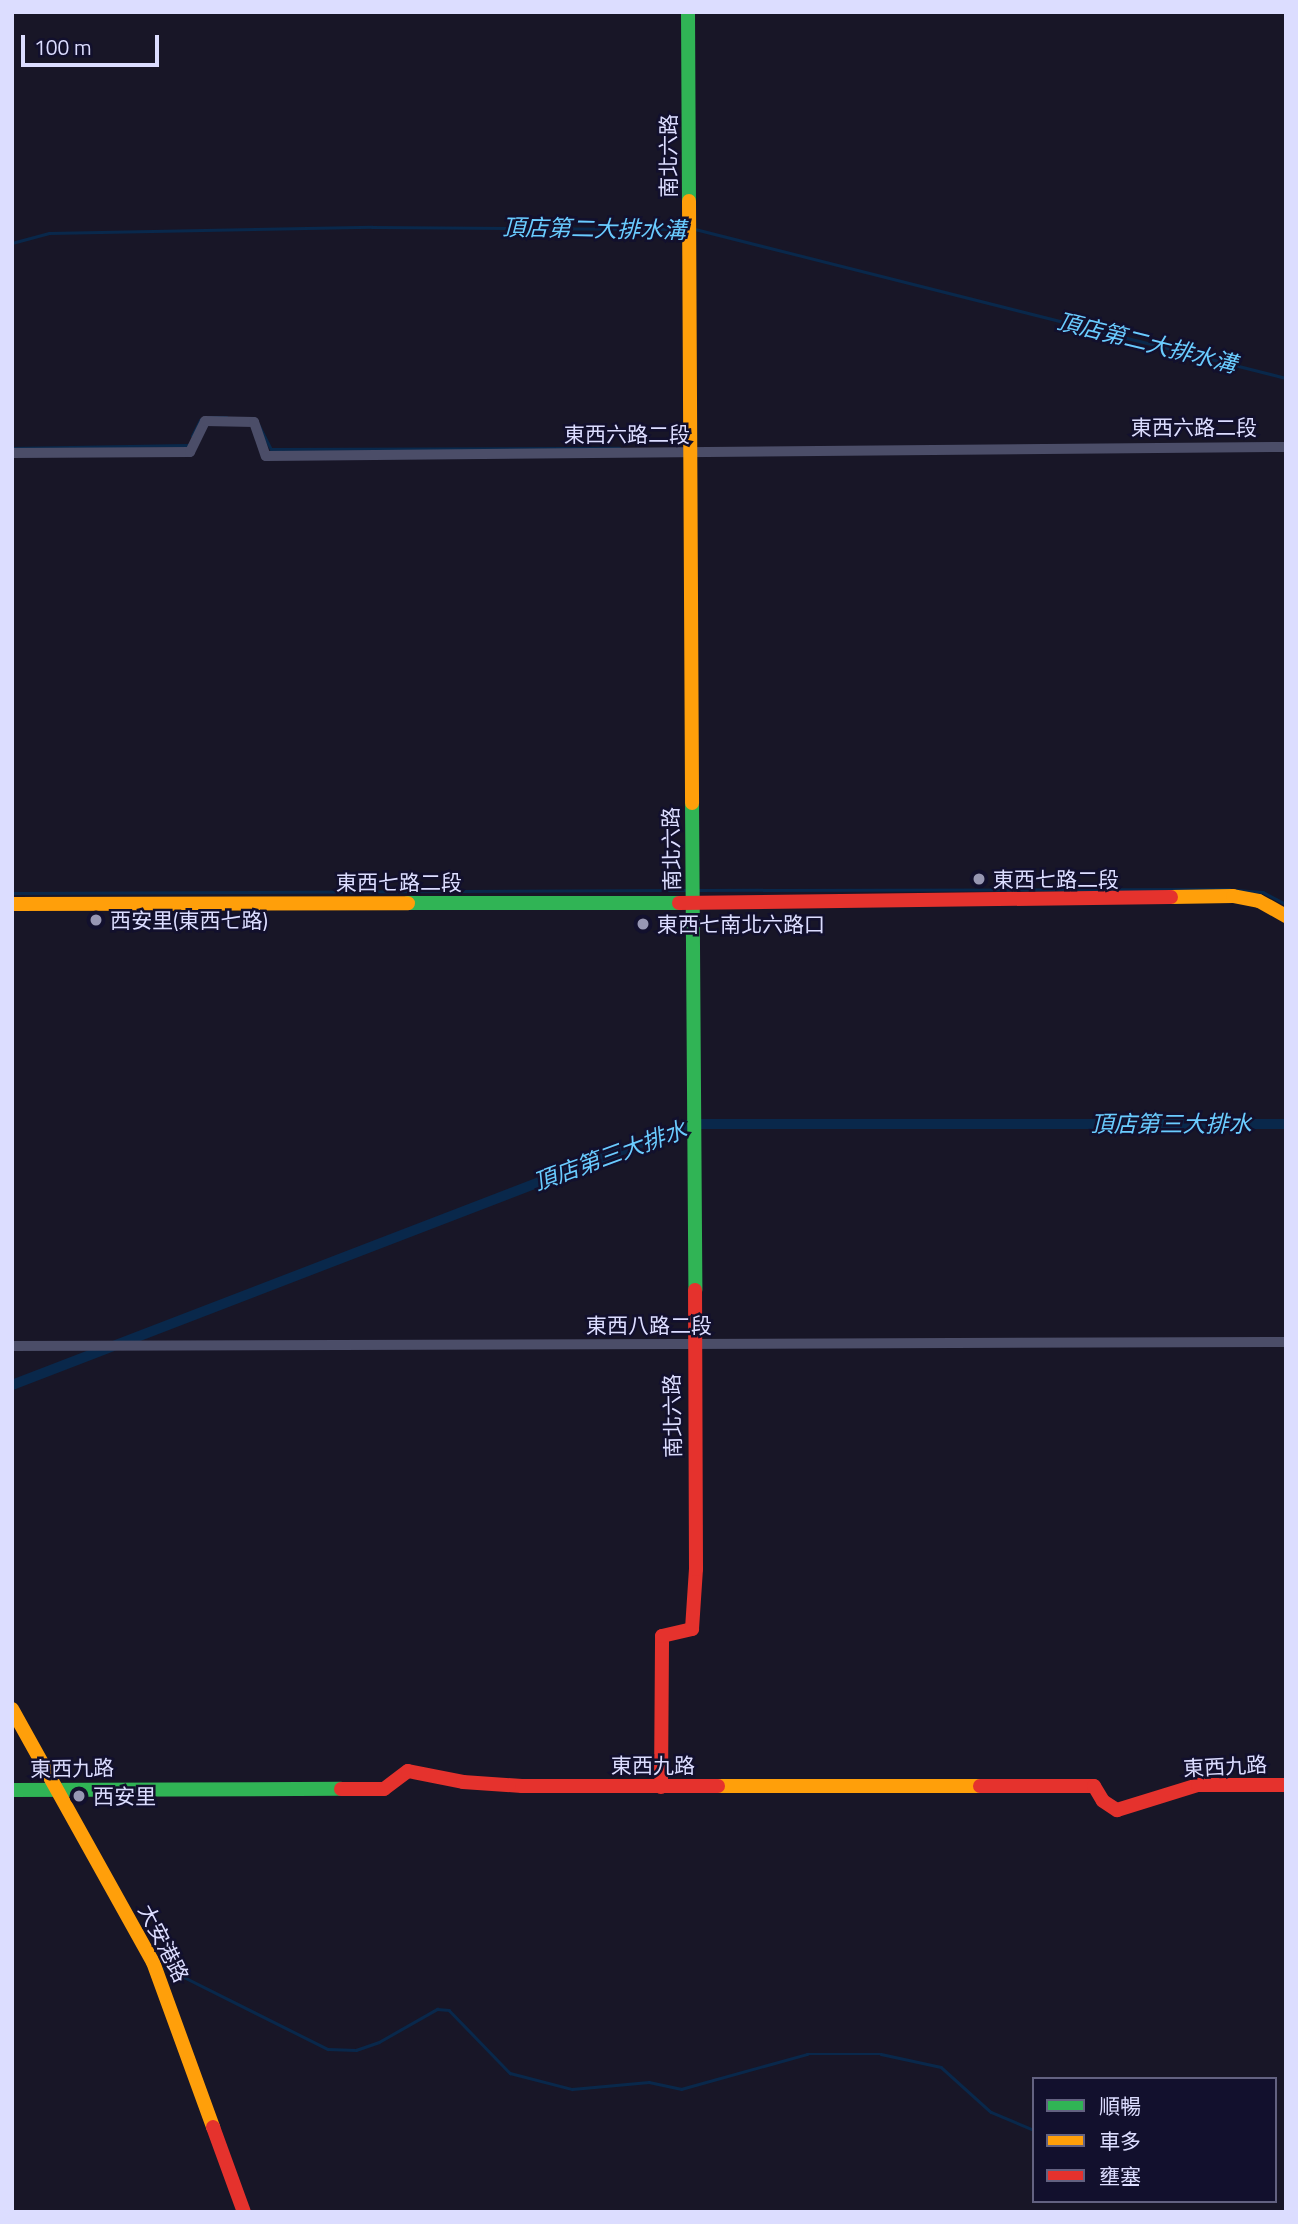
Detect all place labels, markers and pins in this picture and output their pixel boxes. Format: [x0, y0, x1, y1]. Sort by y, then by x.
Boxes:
place label: 東西七路二段 [993, 866, 1119, 892]
marker: 東西七路二段 [971, 871, 987, 887]
place label: 西安里(東西七路) [110, 907, 268, 933]
place label: 東西七南北六路口 [657, 911, 825, 937]
marker: 西安里(東西七路) [88, 912, 104, 928]
marker: 東西七南北六路口 [635, 916, 651, 932]
place label: 西安里 [93, 1783, 156, 1809]
marker: 西安里 [71, 1788, 87, 1804]

